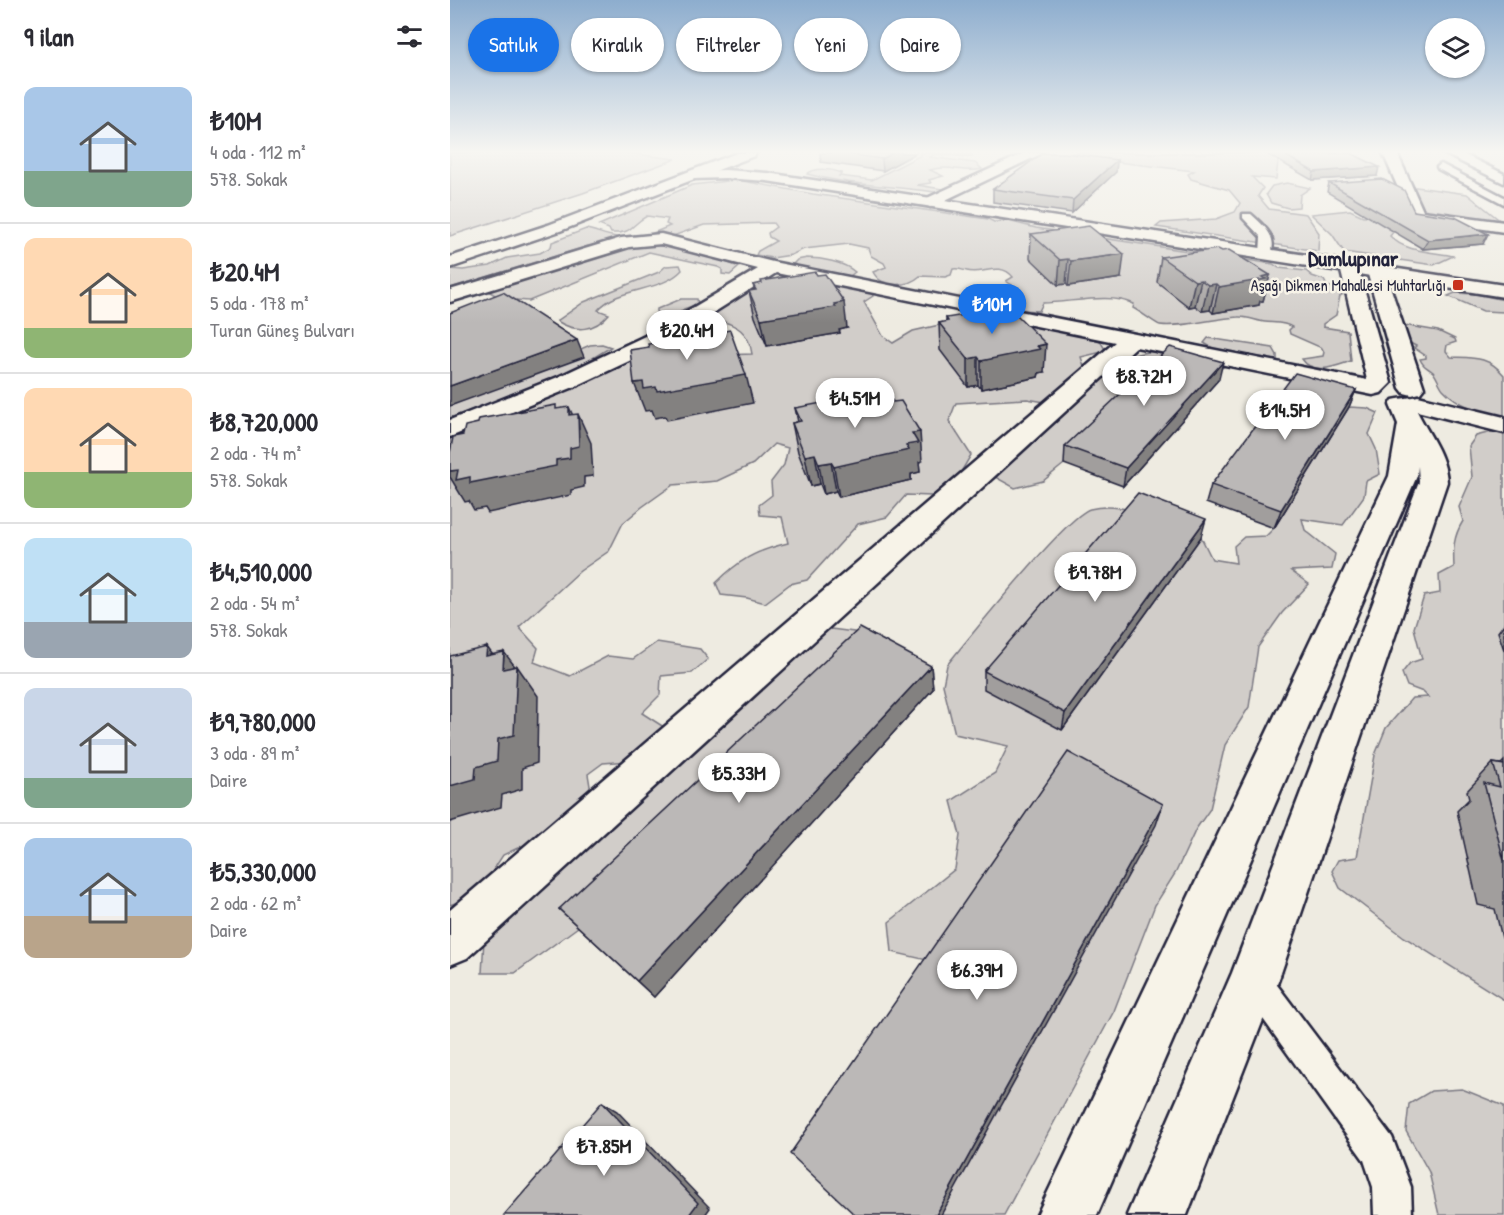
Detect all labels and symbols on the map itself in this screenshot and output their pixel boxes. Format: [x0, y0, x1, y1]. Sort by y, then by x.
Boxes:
district label: Dumlupınar [1308, 243, 1399, 274]
place label: Aşağı Dikmen Mahallesi Muhtarlığı [1251, 274, 1446, 296]
marker: Aşağı Dikmen Mahallesi Muhtarlığı [1451, 278, 1465, 292]
pin: ₺10M [956, 284, 1028, 335]
pin: ₺20.4M [638, 310, 736, 361]
pin: ₺8.72M [1095, 356, 1193, 407]
pin: ₺4.51M [806, 378, 904, 429]
pin: ₺14.5M [1236, 390, 1334, 441]
pin: ₺9.78M [1046, 552, 1144, 603]
pin: ₺5.33M [690, 753, 788, 804]
pin: ₺6.39M [928, 950, 1026, 1001]
pin: ₺7.85M [555, 1126, 653, 1177]

